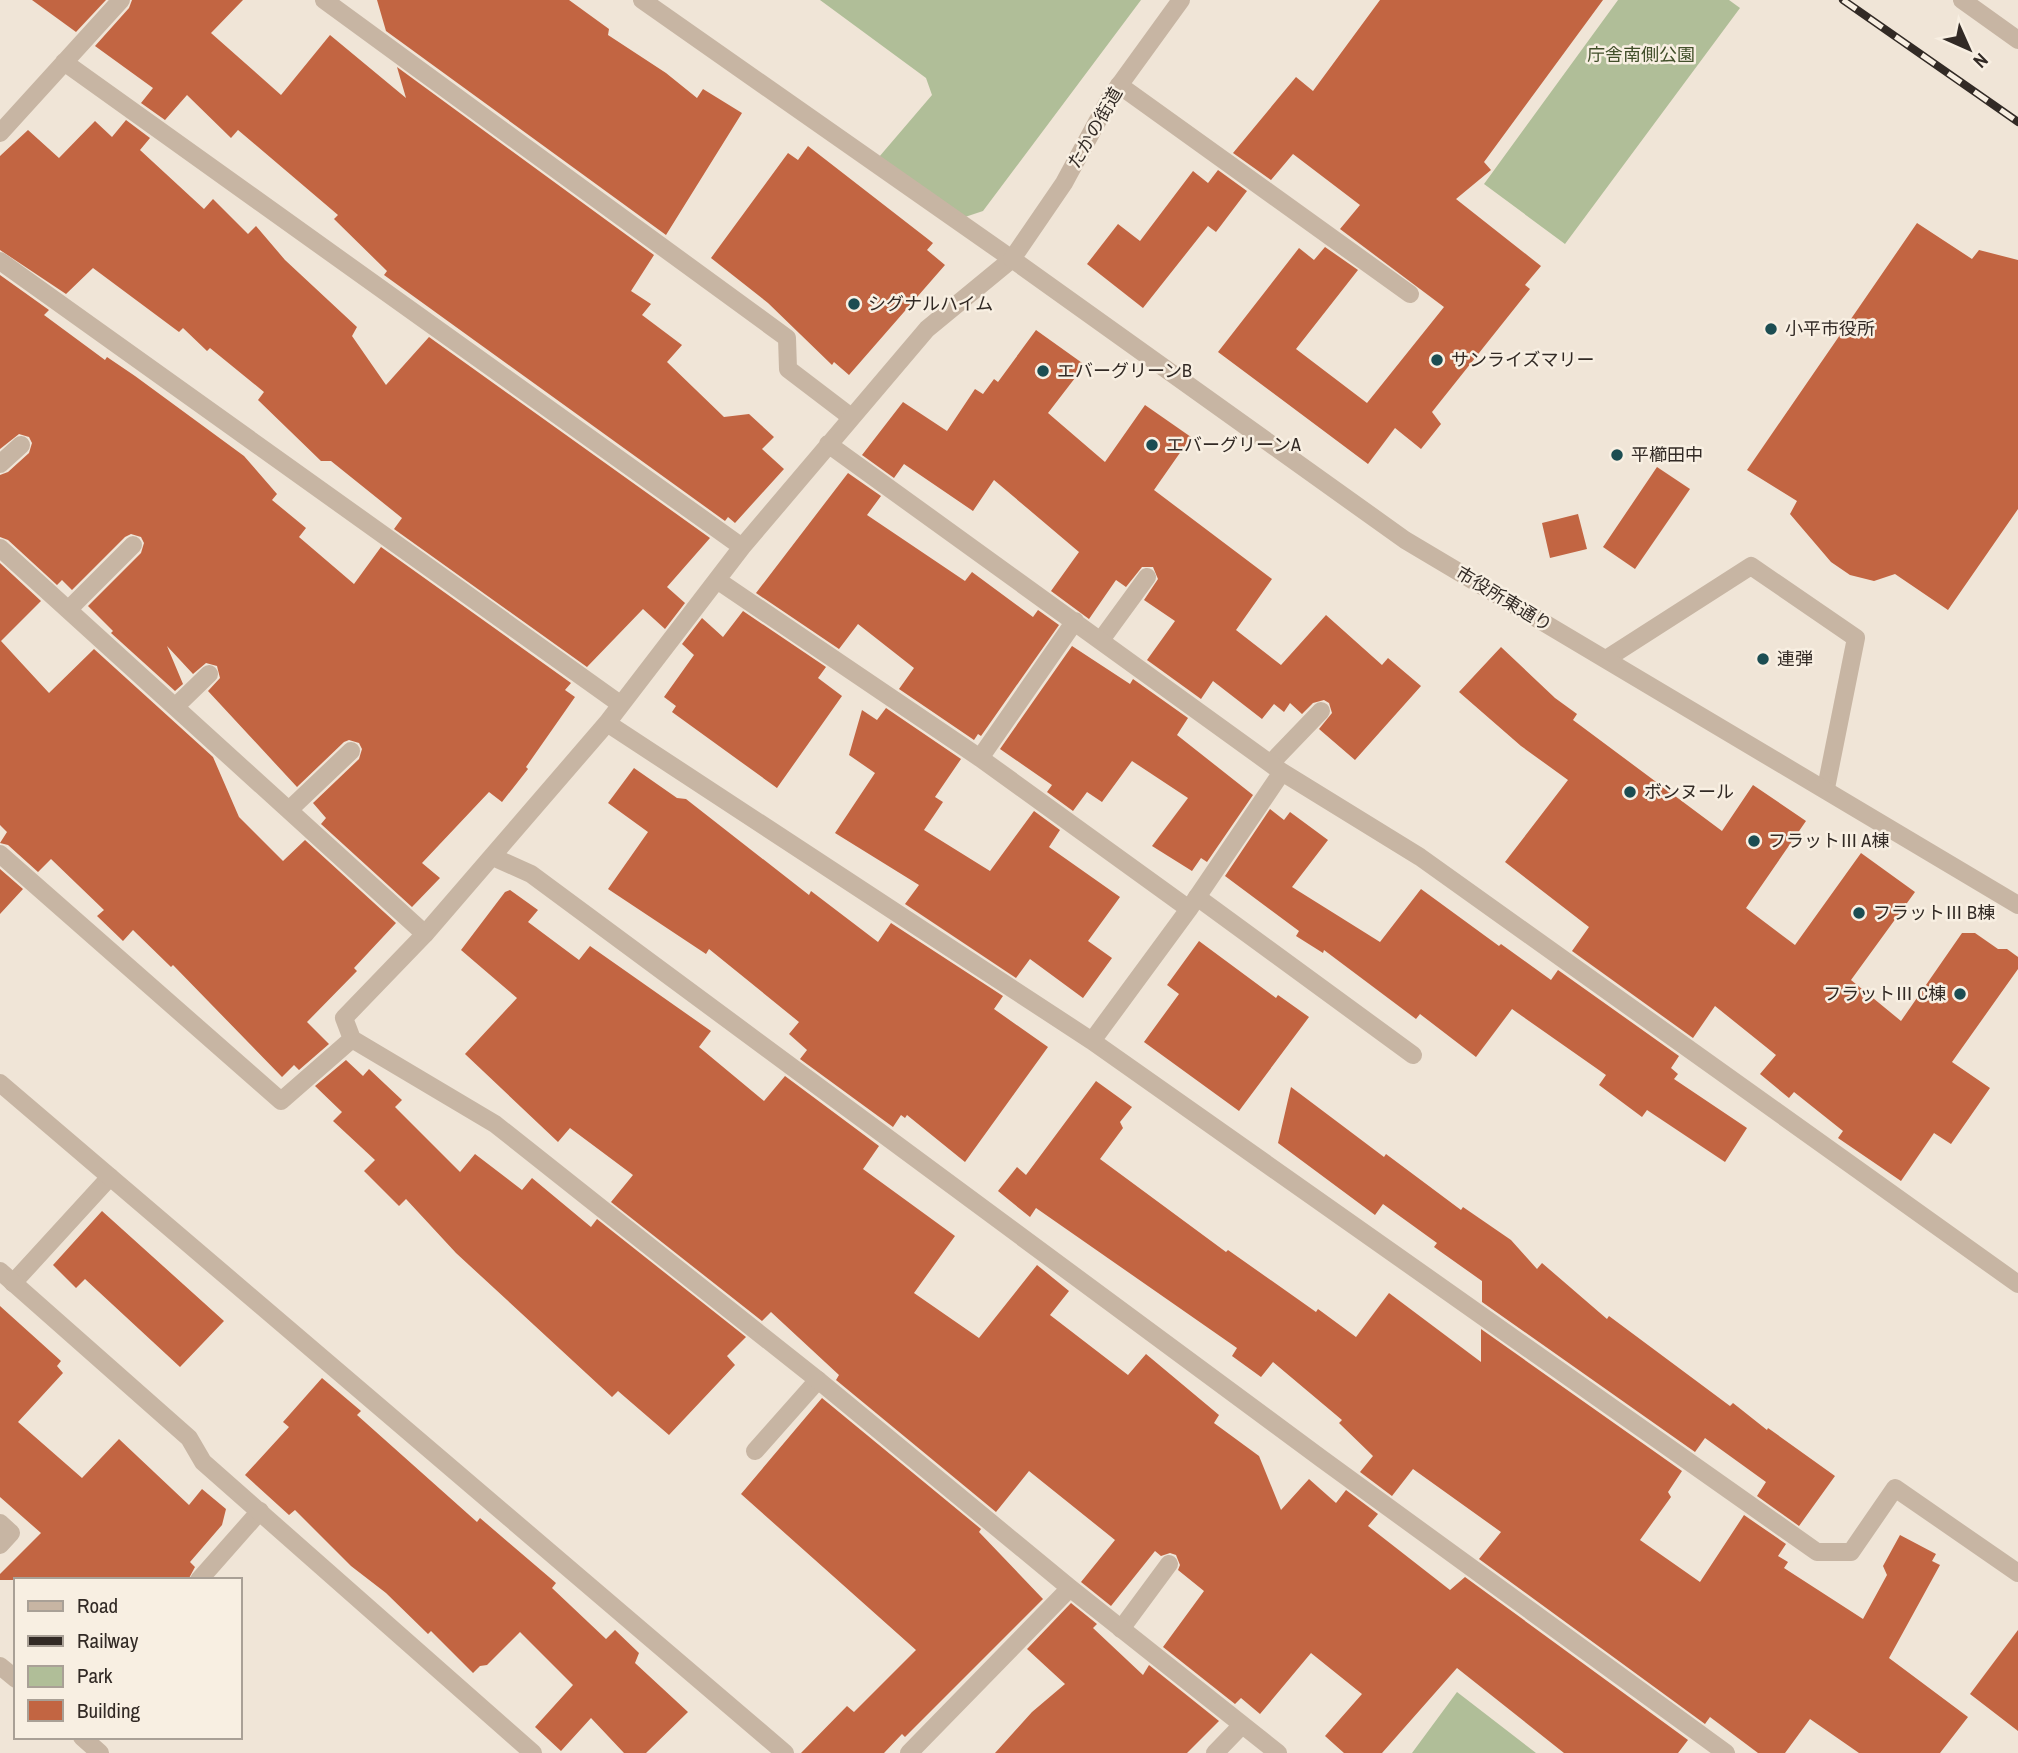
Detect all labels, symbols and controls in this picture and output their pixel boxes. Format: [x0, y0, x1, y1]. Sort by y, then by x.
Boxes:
north arrow [1934, 14, 2004, 84]
park label: 庁舎南側公園 [1587, 42, 1695, 67]
text: N [1968, 48, 1994, 74]
street label: たかの街道 [1061, 83, 1128, 173]
place label: シグナルハイム [868, 291, 993, 316]
marker: シグナルハイム [846, 296, 862, 312]
place label: 小平市役所 [1785, 316, 1875, 341]
marker: 小平市役所 [1763, 321, 1779, 337]
place label: サンライズマリー [1451, 347, 1594, 372]
marker: サンライズマリー [1429, 352, 1445, 368]
place label: エバーグリーンB [1057, 358, 1192, 383]
marker: エバーグリーンB [1035, 363, 1051, 379]
place label: エバーグリーンA [1166, 432, 1301, 457]
marker: エバーグリーンA [1144, 437, 1160, 453]
place label: 平櫛田中 [1631, 442, 1703, 467]
marker: 平櫛田中 [1609, 447, 1625, 463]
street label: 市役所東通り [1452, 560, 1557, 637]
place label: 連弾 [1777, 646, 1813, 671]
marker: 連弾 [1755, 651, 1771, 667]
place label: ボンヌール [1644, 779, 1734, 804]
marker: ボンヌール [1622, 784, 1638, 800]
place label: フラットⅢ A棟 [1768, 828, 1889, 853]
marker: フラットⅢ A棟 [1746, 833, 1762, 849]
place label: フラットⅢ B棟 [1873, 900, 1995, 925]
marker: フラットⅢ B棟 [1851, 905, 1867, 921]
place label: フラットⅢ C棟 [1823, 981, 1946, 1006]
marker: フラットⅢ C棟 [1952, 986, 1968, 1002]
legend [14, 1578, 242, 1739]
text: Road [77, 1591, 118, 1620]
text: Railway [77, 1626, 139, 1655]
text: Park [77, 1661, 113, 1690]
text: Building [77, 1696, 141, 1725]

